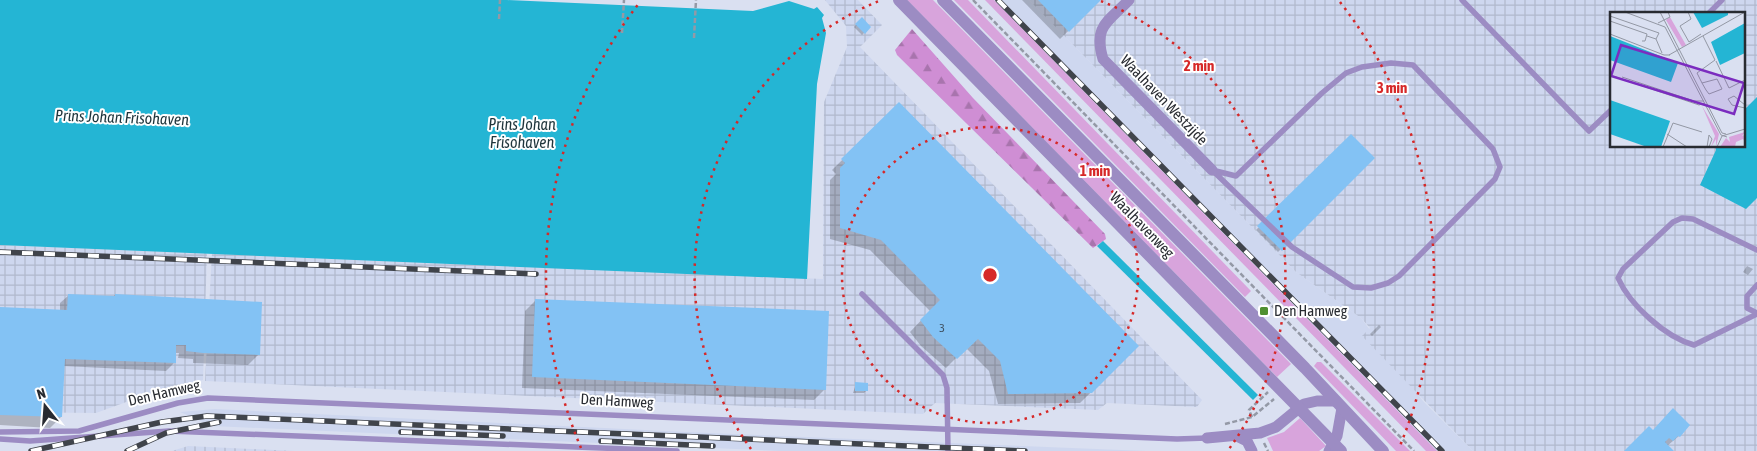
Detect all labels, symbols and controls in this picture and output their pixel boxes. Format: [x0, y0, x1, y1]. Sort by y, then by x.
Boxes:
inset map [1610, 12, 1744, 148]
street label: Waalhaven Westzijde [1117, 51, 1212, 148]
text: 2 min [1184, 57, 1214, 74]
text: 3 min [1377, 79, 1407, 96]
water label: Prins Johan Frisohaven [55, 106, 190, 128]
water label: Prins Johan Frisohaven [488, 115, 556, 151]
text: 1 min [1080, 162, 1110, 179]
street label: Waalhavenweg [1107, 188, 1178, 261]
centre of rings [981, 266, 999, 284]
place label: Den Hamweg [1274, 302, 1348, 319]
marker: Den Hamweg [1258, 305, 1270, 317]
house number: 3 [939, 321, 945, 335]
street label: Den Hamweg [126, 376, 202, 409]
north arrow [20, 381, 70, 431]
text: N [35, 385, 47, 402]
street label: Den Hamweg [580, 390, 655, 411]

